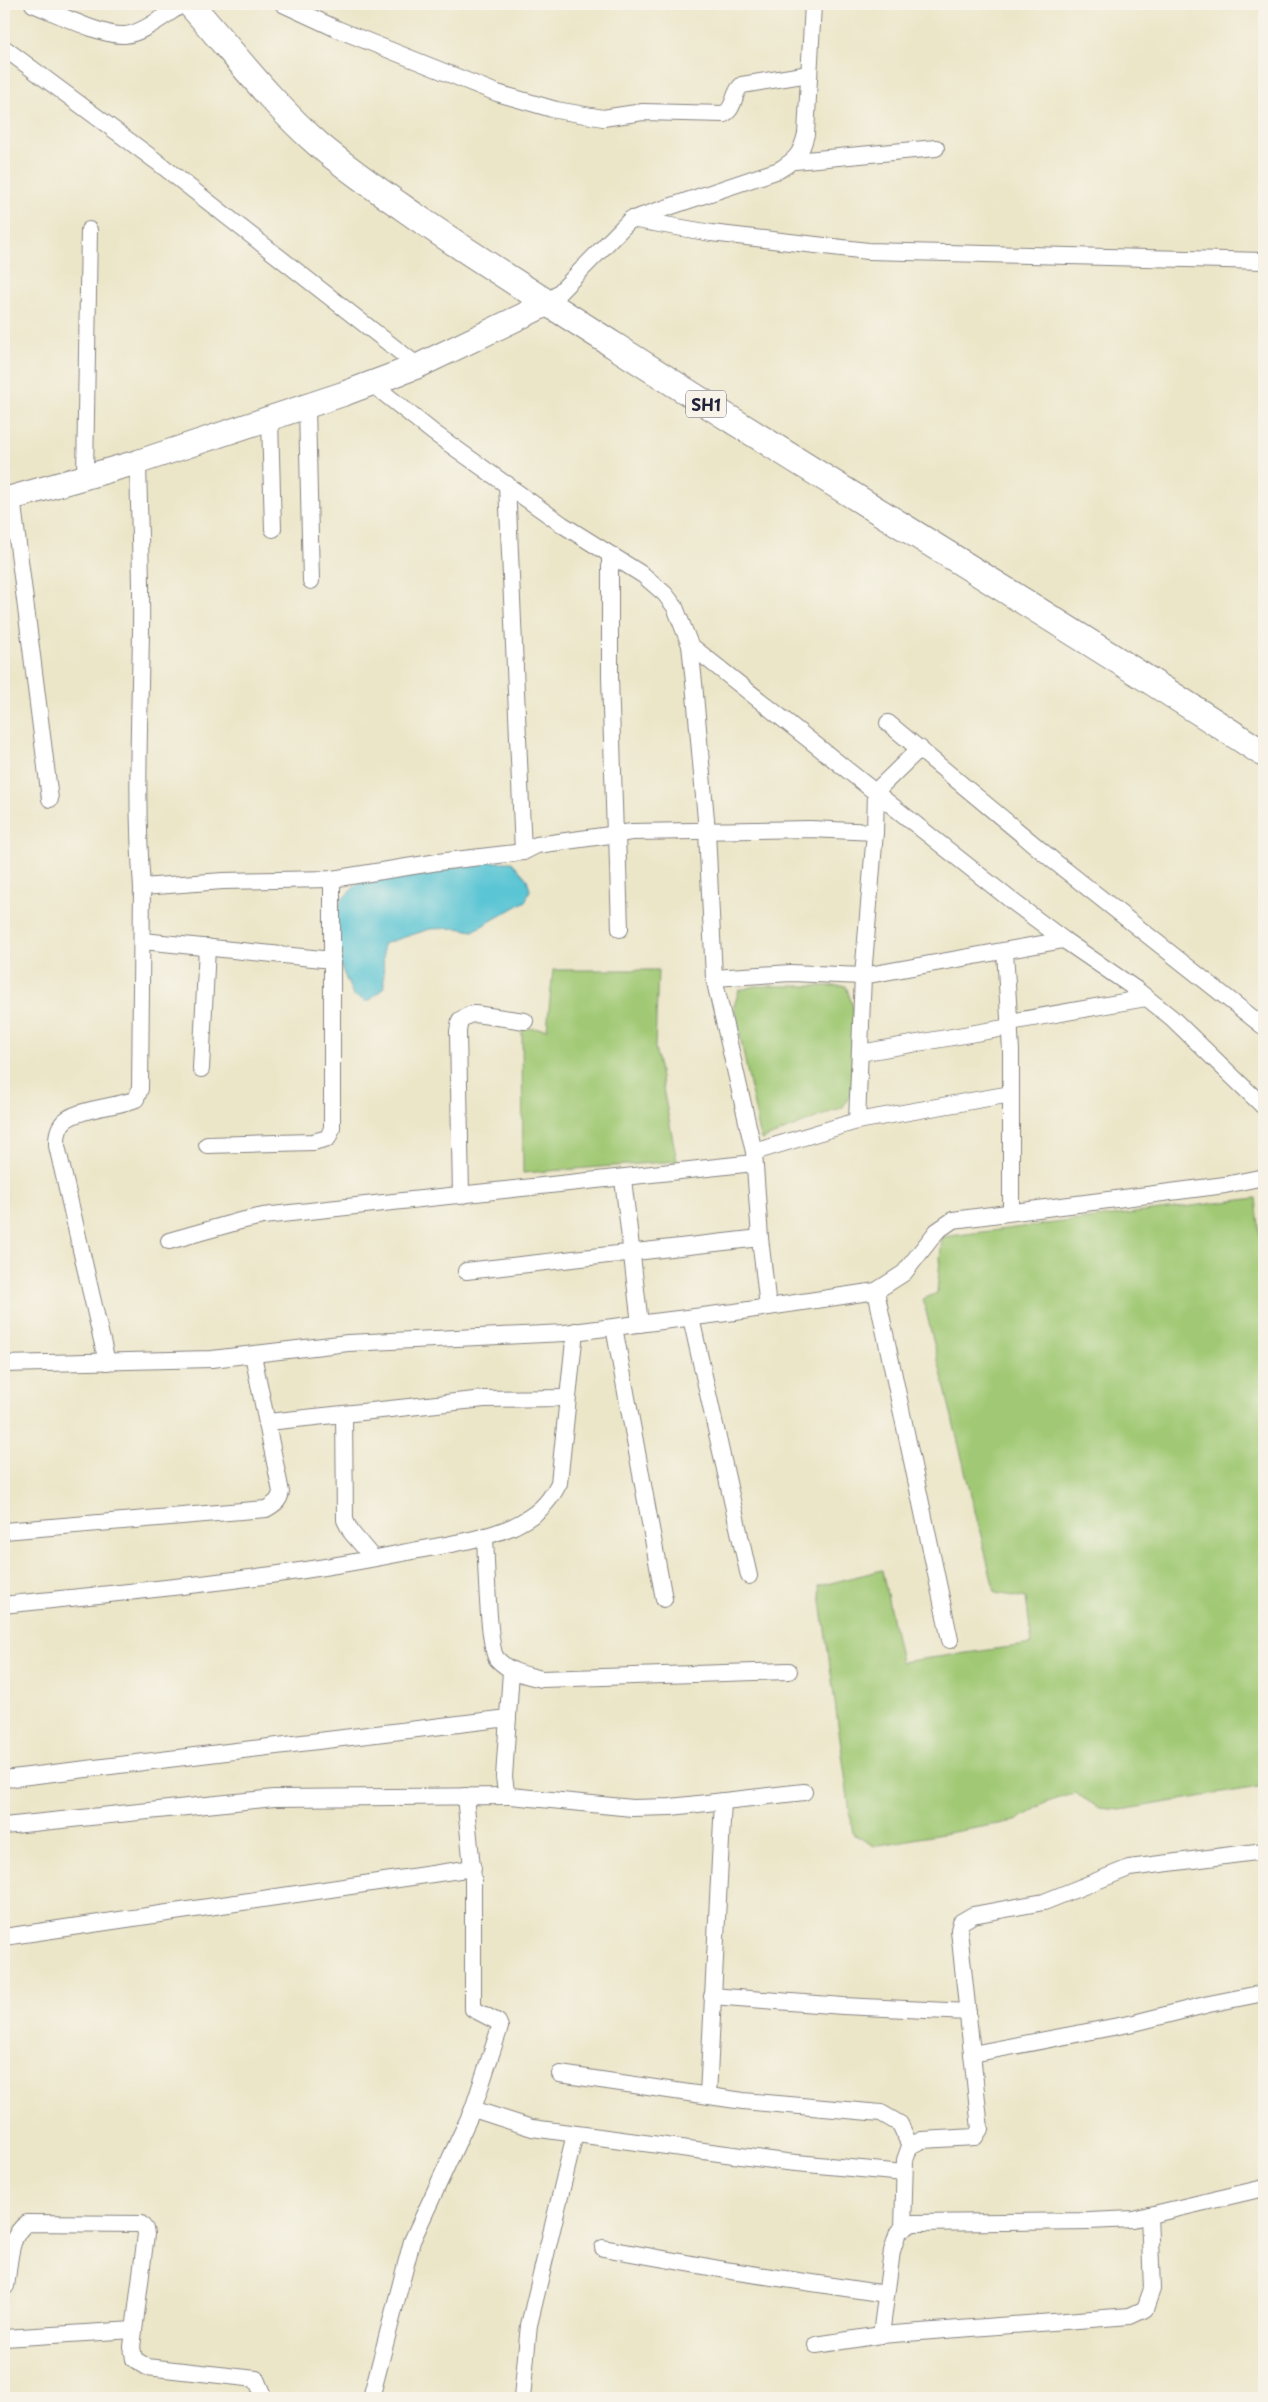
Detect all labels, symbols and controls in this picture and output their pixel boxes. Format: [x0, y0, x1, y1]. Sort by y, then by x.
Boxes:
road number: SH1 [686, 390, 726, 418]

